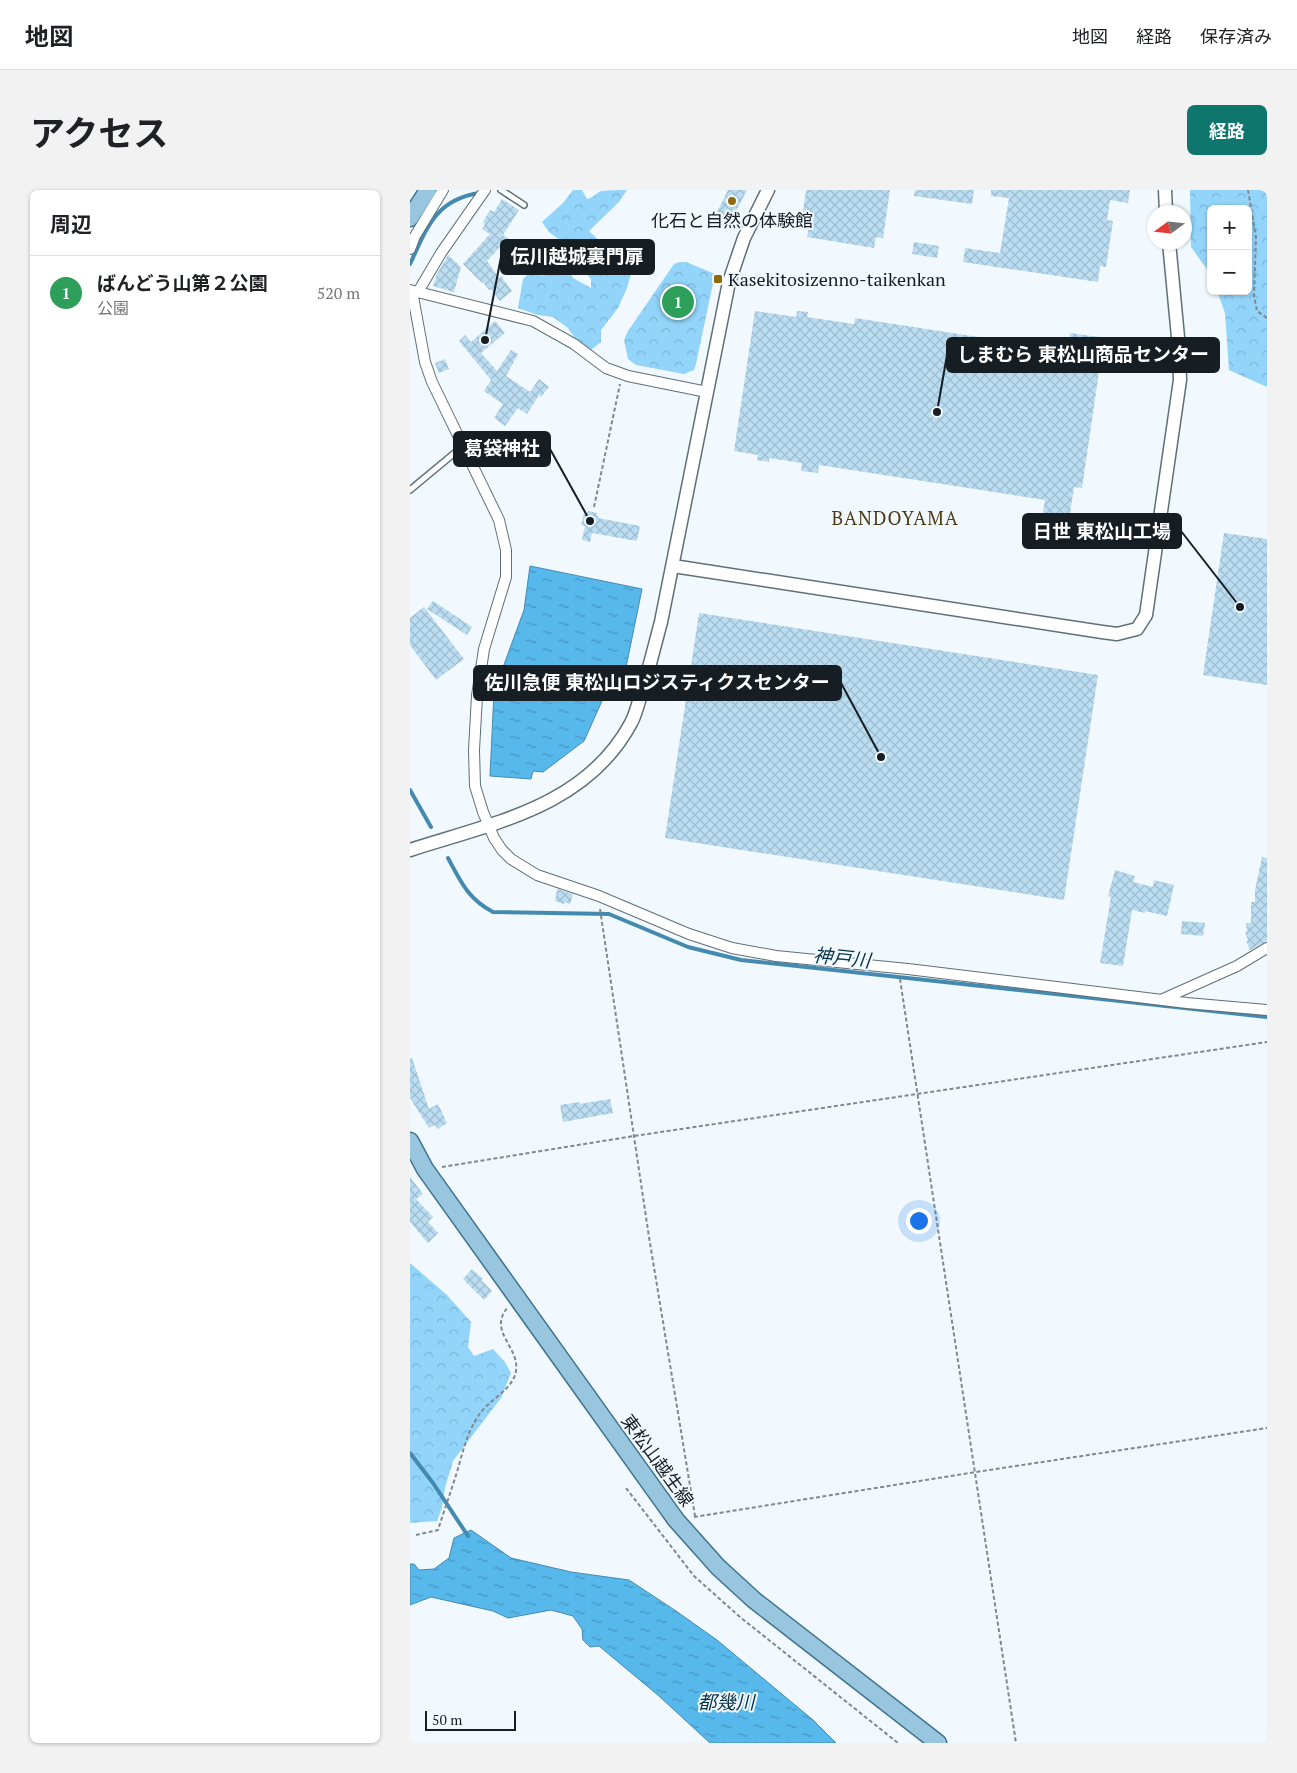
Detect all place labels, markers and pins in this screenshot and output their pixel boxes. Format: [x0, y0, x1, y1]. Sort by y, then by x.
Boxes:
marker: 化石と自然の体験館 [726, 195, 738, 207]
place label: 化石と自然の体験館 [651, 208, 813, 232]
callout: 伝川越城裏門扉 [501, 240, 654, 274]
place label: Kasekitosizenno-taikenkan [728, 267, 946, 291]
marker: Kasekitosizenno-taikenkan [712, 273, 724, 285]
pin: 1 [662, 283, 694, 321]
callout: しまむら 東松山商品センター [947, 338, 1219, 372]
callout: 葛袋神社 [454, 432, 550, 466]
callout: 日世 東松山工場 [1023, 514, 1181, 548]
callout: 佐川急便 東松山ロジスティクスセンター [474, 666, 841, 700]

